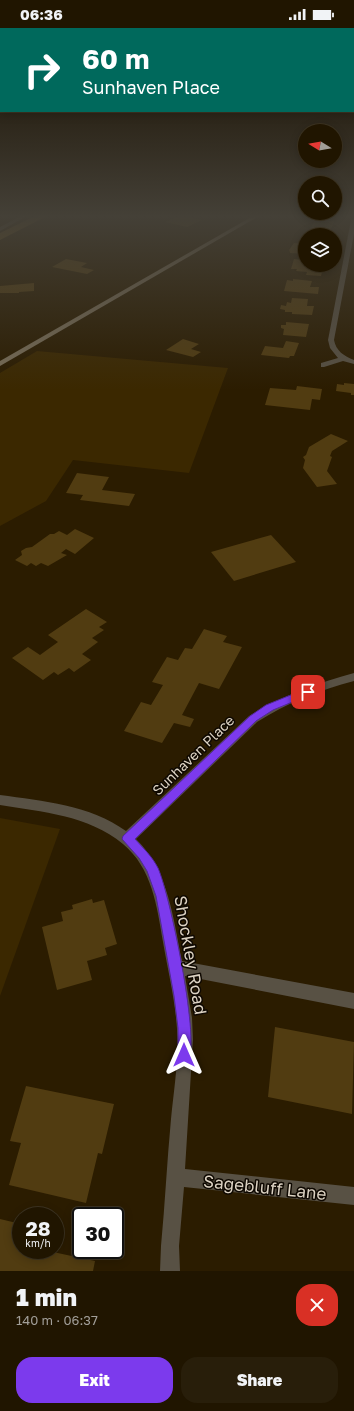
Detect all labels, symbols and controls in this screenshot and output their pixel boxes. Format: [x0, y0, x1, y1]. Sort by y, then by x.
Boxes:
text: 06:36 [20, 5, 63, 23]
text: 60 m [82, 42, 149, 75]
icon: right [16, 44, 68, 96]
text: Sunhaven Place [82, 76, 220, 98]
north arrow [298, 124, 342, 168]
map controls [298, 124, 342, 272]
button: search [298, 176, 342, 220]
button: layers [298, 228, 342, 272]
pin [291, 675, 325, 709]
icon: arrive [297, 681, 319, 703]
street label: Sunhaven Place [148, 712, 238, 798]
street label: Shockley Road [170, 894, 212, 1016]
position arrow [163, 1034, 205, 1076]
street label: Sagebluff Lane [202, 1170, 328, 1204]
speed limit sign: 30 [72, 1207, 124, 1259]
text: 28 [25, 1216, 50, 1240]
text: km/h [25, 1237, 51, 1249]
text: 1 min [16, 1282, 77, 1311]
button: close [296, 1284, 338, 1326]
text: 140 m · 06:37 [16, 1312, 98, 1328]
button: Exit [16, 1357, 173, 1403]
button: Share [181, 1357, 338, 1403]

